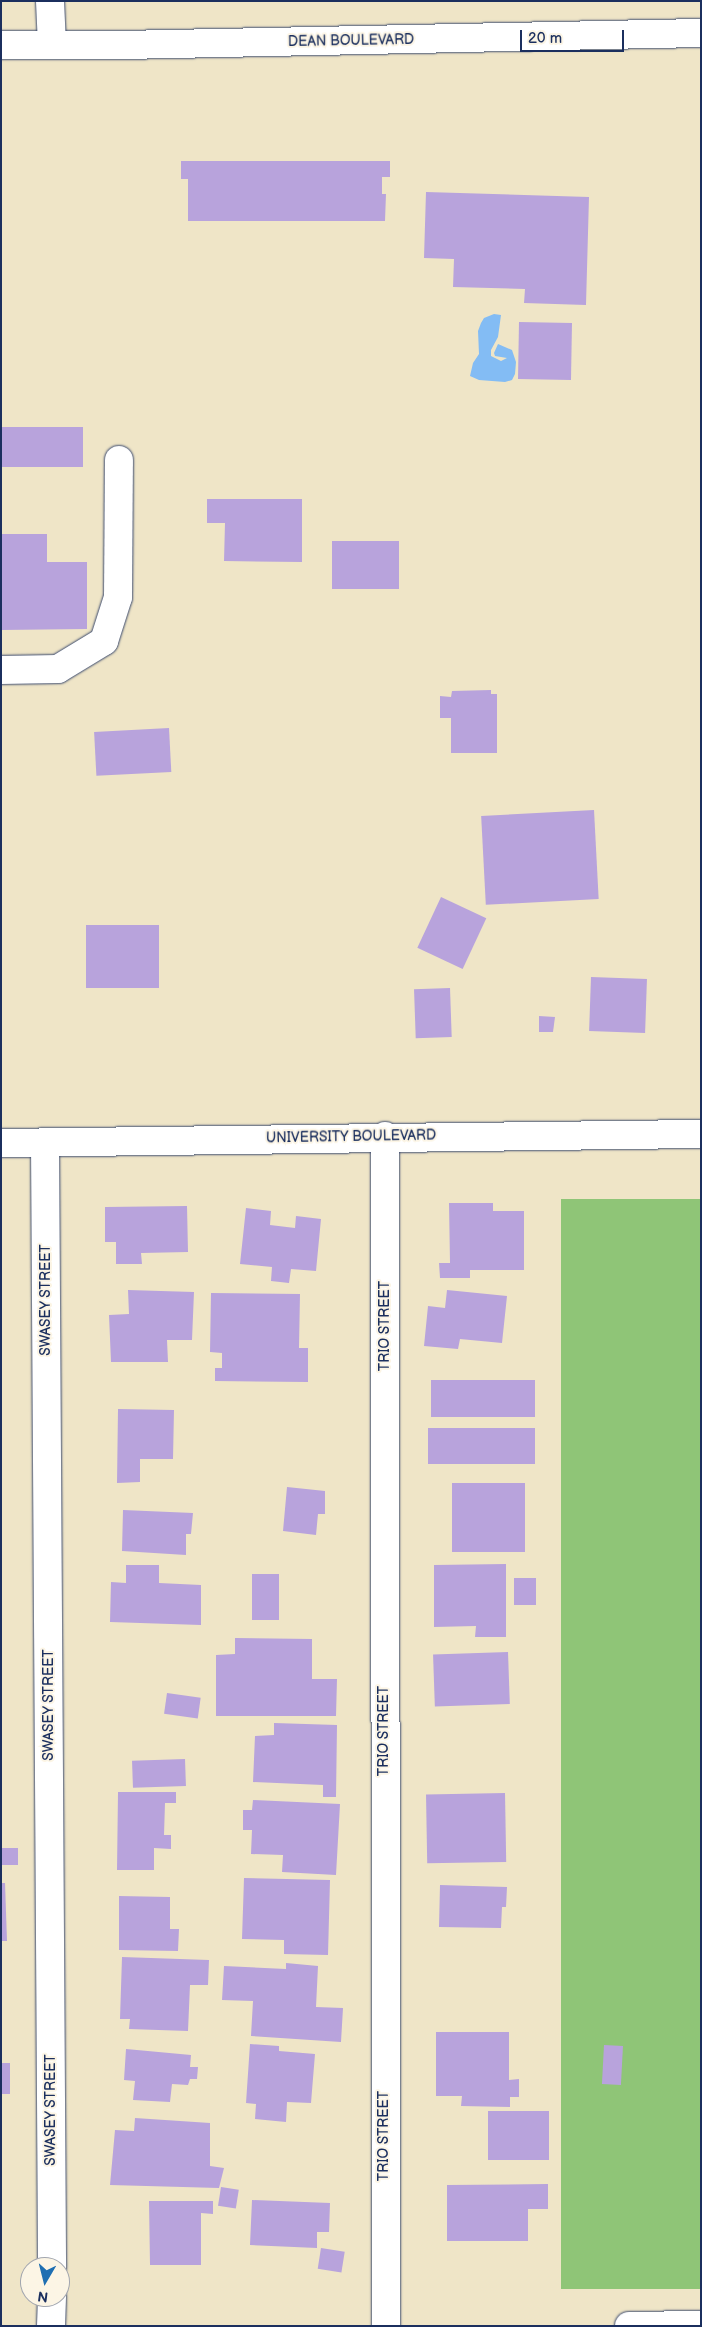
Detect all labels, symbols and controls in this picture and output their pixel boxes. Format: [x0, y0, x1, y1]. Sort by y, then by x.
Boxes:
scale bar [522, 20, 626, 52]
text: 20 m [528, 29, 562, 48]
street label: DEAN BOULEVARD [288, 31, 414, 51]
street label: UNIVERSITY BOULEVARD [266, 1127, 436, 1147]
street label: SWASEY STREET [38, 1244, 54, 1356]
street label: TRIO STREET [377, 1281, 393, 1371]
street label: SWASEY STREET [41, 1649, 57, 1761]
street label: TRIO STREET [376, 1686, 392, 1776]
street label: SWASEY STREET [43, 2054, 59, 2166]
street label: TRIO STREET [376, 2091, 392, 2181]
north arrow [20, 2257, 70, 2307]
text: N [37, 2287, 49, 2306]

